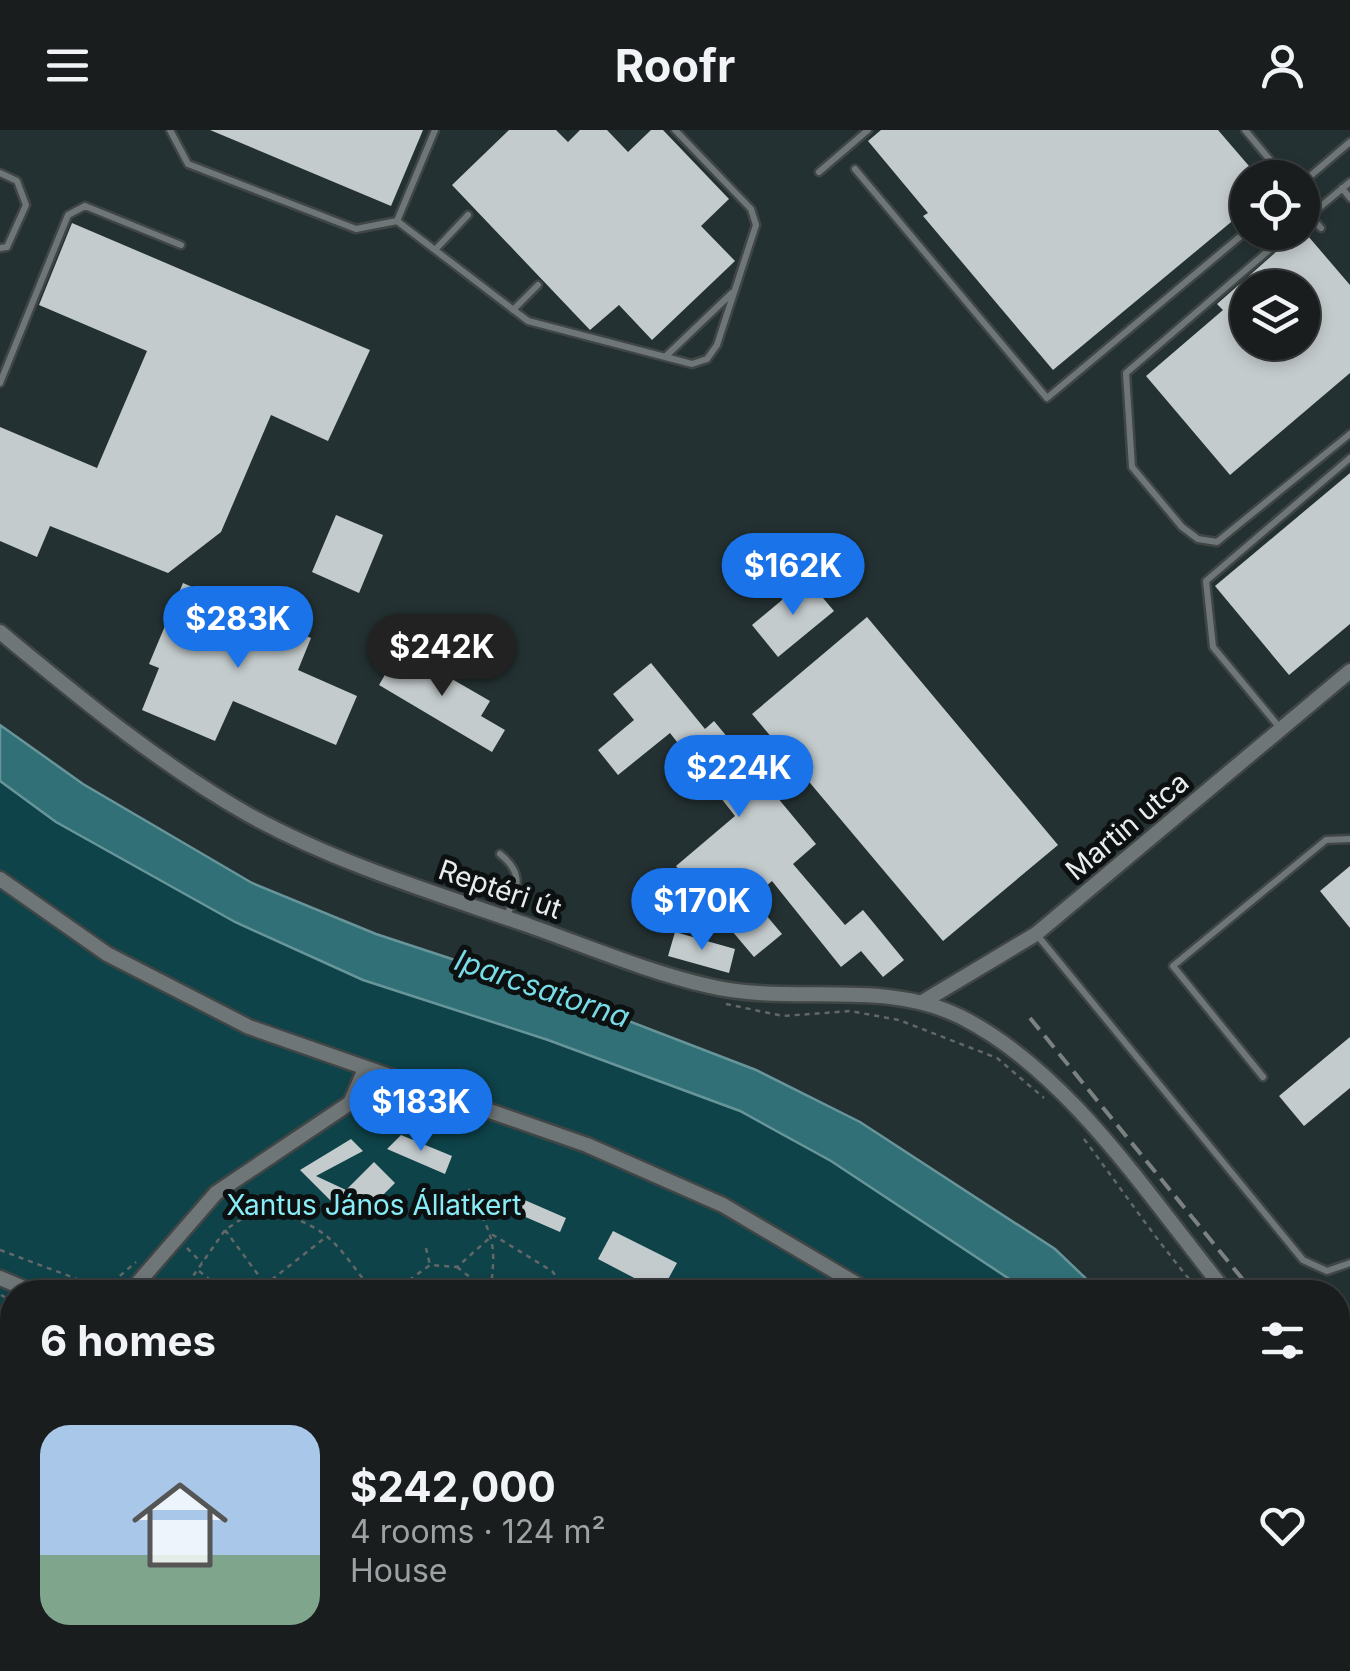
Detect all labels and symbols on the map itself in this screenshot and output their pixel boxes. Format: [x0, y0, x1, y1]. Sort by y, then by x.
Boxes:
pin: $162K [723, 533, 863, 618]
pin: $283K [168, 586, 308, 671]
pin: $242K [372, 614, 512, 699]
pin: $224K [669, 735, 809, 820]
street label: Martin utca [1059, 765, 1195, 887]
street label: Reptéri út [434, 852, 566, 926]
pin: $170K [632, 868, 772, 953]
water label: Iparcsatorna [450, 941, 634, 1035]
pin: $183K [351, 1069, 491, 1154]
park label: Xantus János Állatkert [227, 1187, 521, 1222]

